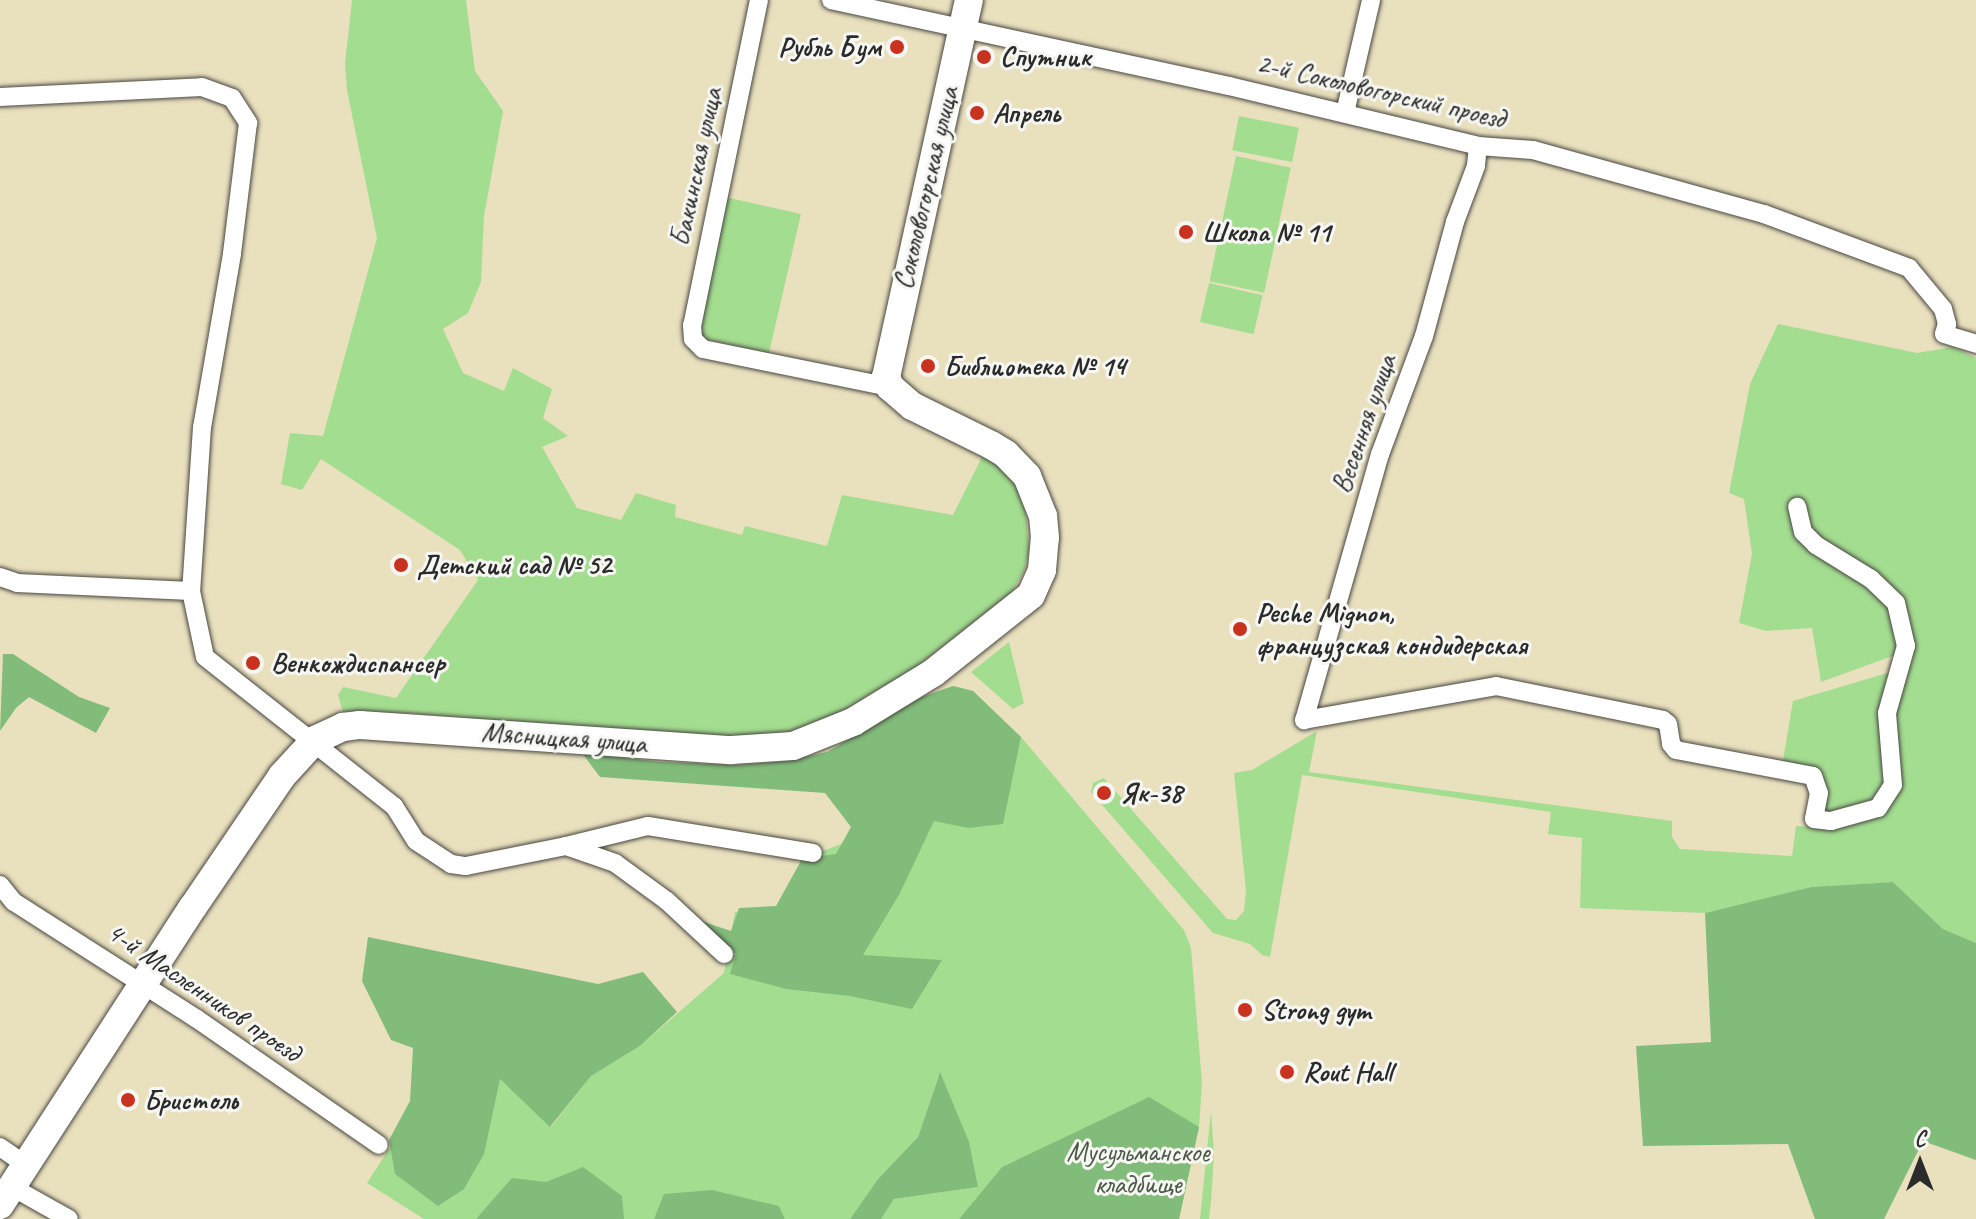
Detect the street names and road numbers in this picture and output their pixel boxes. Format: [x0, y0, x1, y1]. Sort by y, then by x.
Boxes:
street label: 2-й Соколовогорский проезд [1254, 46, 1508, 136]
street label: Соколовогорская улица [886, 82, 966, 294]
street label: Бакинская улица [663, 84, 729, 250]
street label: Весенняя улица [1324, 350, 1404, 498]
street label: Мясницкая улица [479, 715, 649, 761]
street label: 4-й Масленников проезд [101, 915, 307, 1069]

